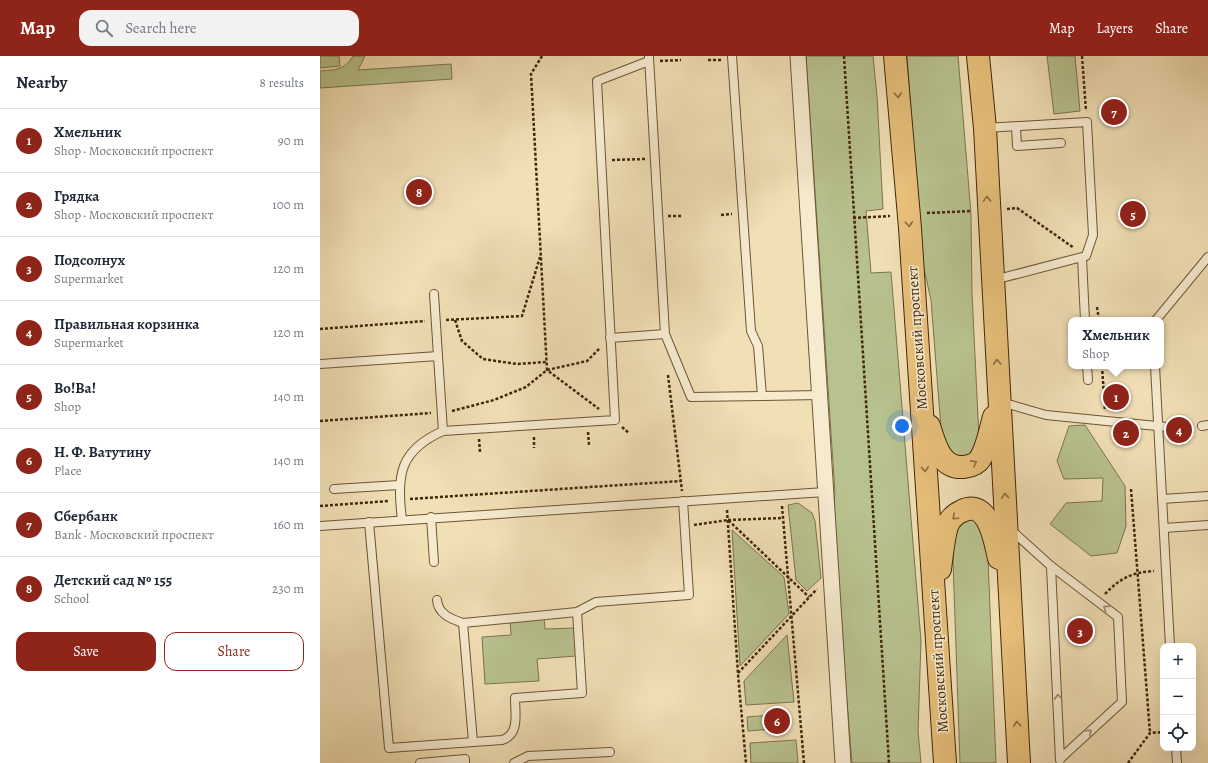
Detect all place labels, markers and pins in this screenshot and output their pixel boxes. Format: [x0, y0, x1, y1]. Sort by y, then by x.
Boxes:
pin: 7 [1101, 97, 1127, 127]
pin: 8 [406, 177, 432, 207]
pin: 5 [1120, 199, 1146, 229]
pin: 1 [1103, 382, 1129, 412]
pin: 4 [1166, 415, 1192, 445]
pin: 2 [1113, 418, 1139, 448]
pin: 3 [1067, 616, 1093, 646]
pin: 6 [764, 706, 790, 736]

